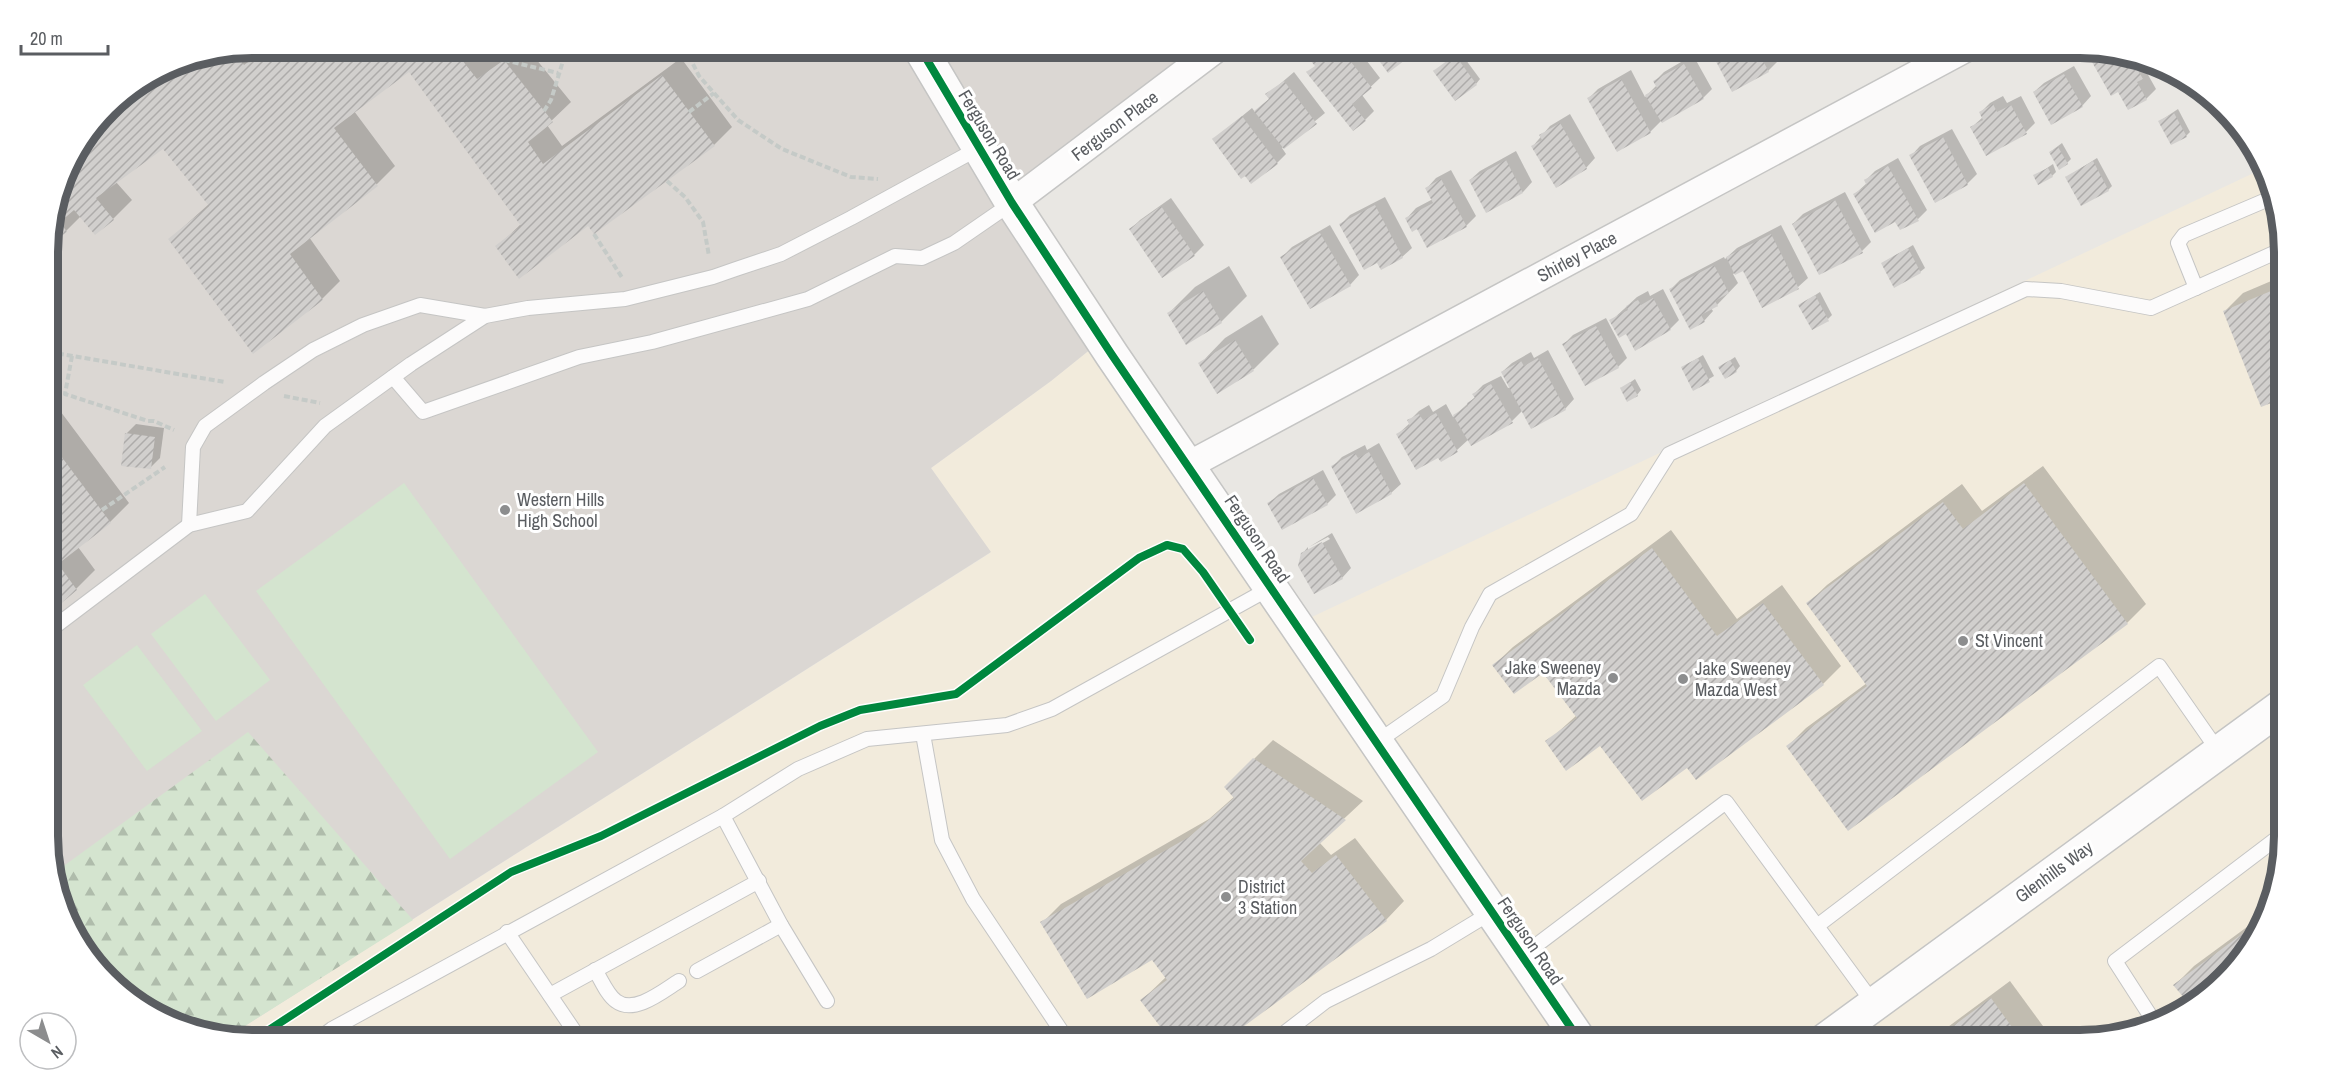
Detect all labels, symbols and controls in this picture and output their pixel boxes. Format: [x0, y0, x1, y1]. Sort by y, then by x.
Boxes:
scale bar [21, 18, 108, 56]
text: 20 m [30, 26, 63, 51]
street label: Ferguson Road [953, 85, 1026, 184]
street label: Ferguson Place [1066, 85, 1163, 166]
street label: Shirley Place [1533, 225, 1621, 288]
place label: Western Hills High School [517, 487, 605, 533]
street label: Ferguson Road [1219, 490, 1296, 588]
marker: Western Hills High School [498, 503, 512, 517]
place label: St Vincent [1975, 628, 2043, 653]
marker: St Vincent [1956, 634, 1970, 648]
place label: Jake Sweeney Mazda [1505, 655, 1602, 701]
place label: Jake Sweeney Mazda West [1695, 656, 1792, 702]
marker: Jake Sweeney Mazda [1606, 671, 1620, 685]
marker: Jake Sweeney Mazda West [1676, 672, 1690, 686]
street label: Glenhills Way [2010, 835, 2098, 908]
place label: District 3 Station [1238, 874, 1297, 920]
marker: District 3 Station [1219, 890, 1233, 904]
street label: Ferguson Road [1492, 892, 1569, 990]
north arrow [18, 1011, 78, 1071]
text: N [47, 1041, 68, 1064]

